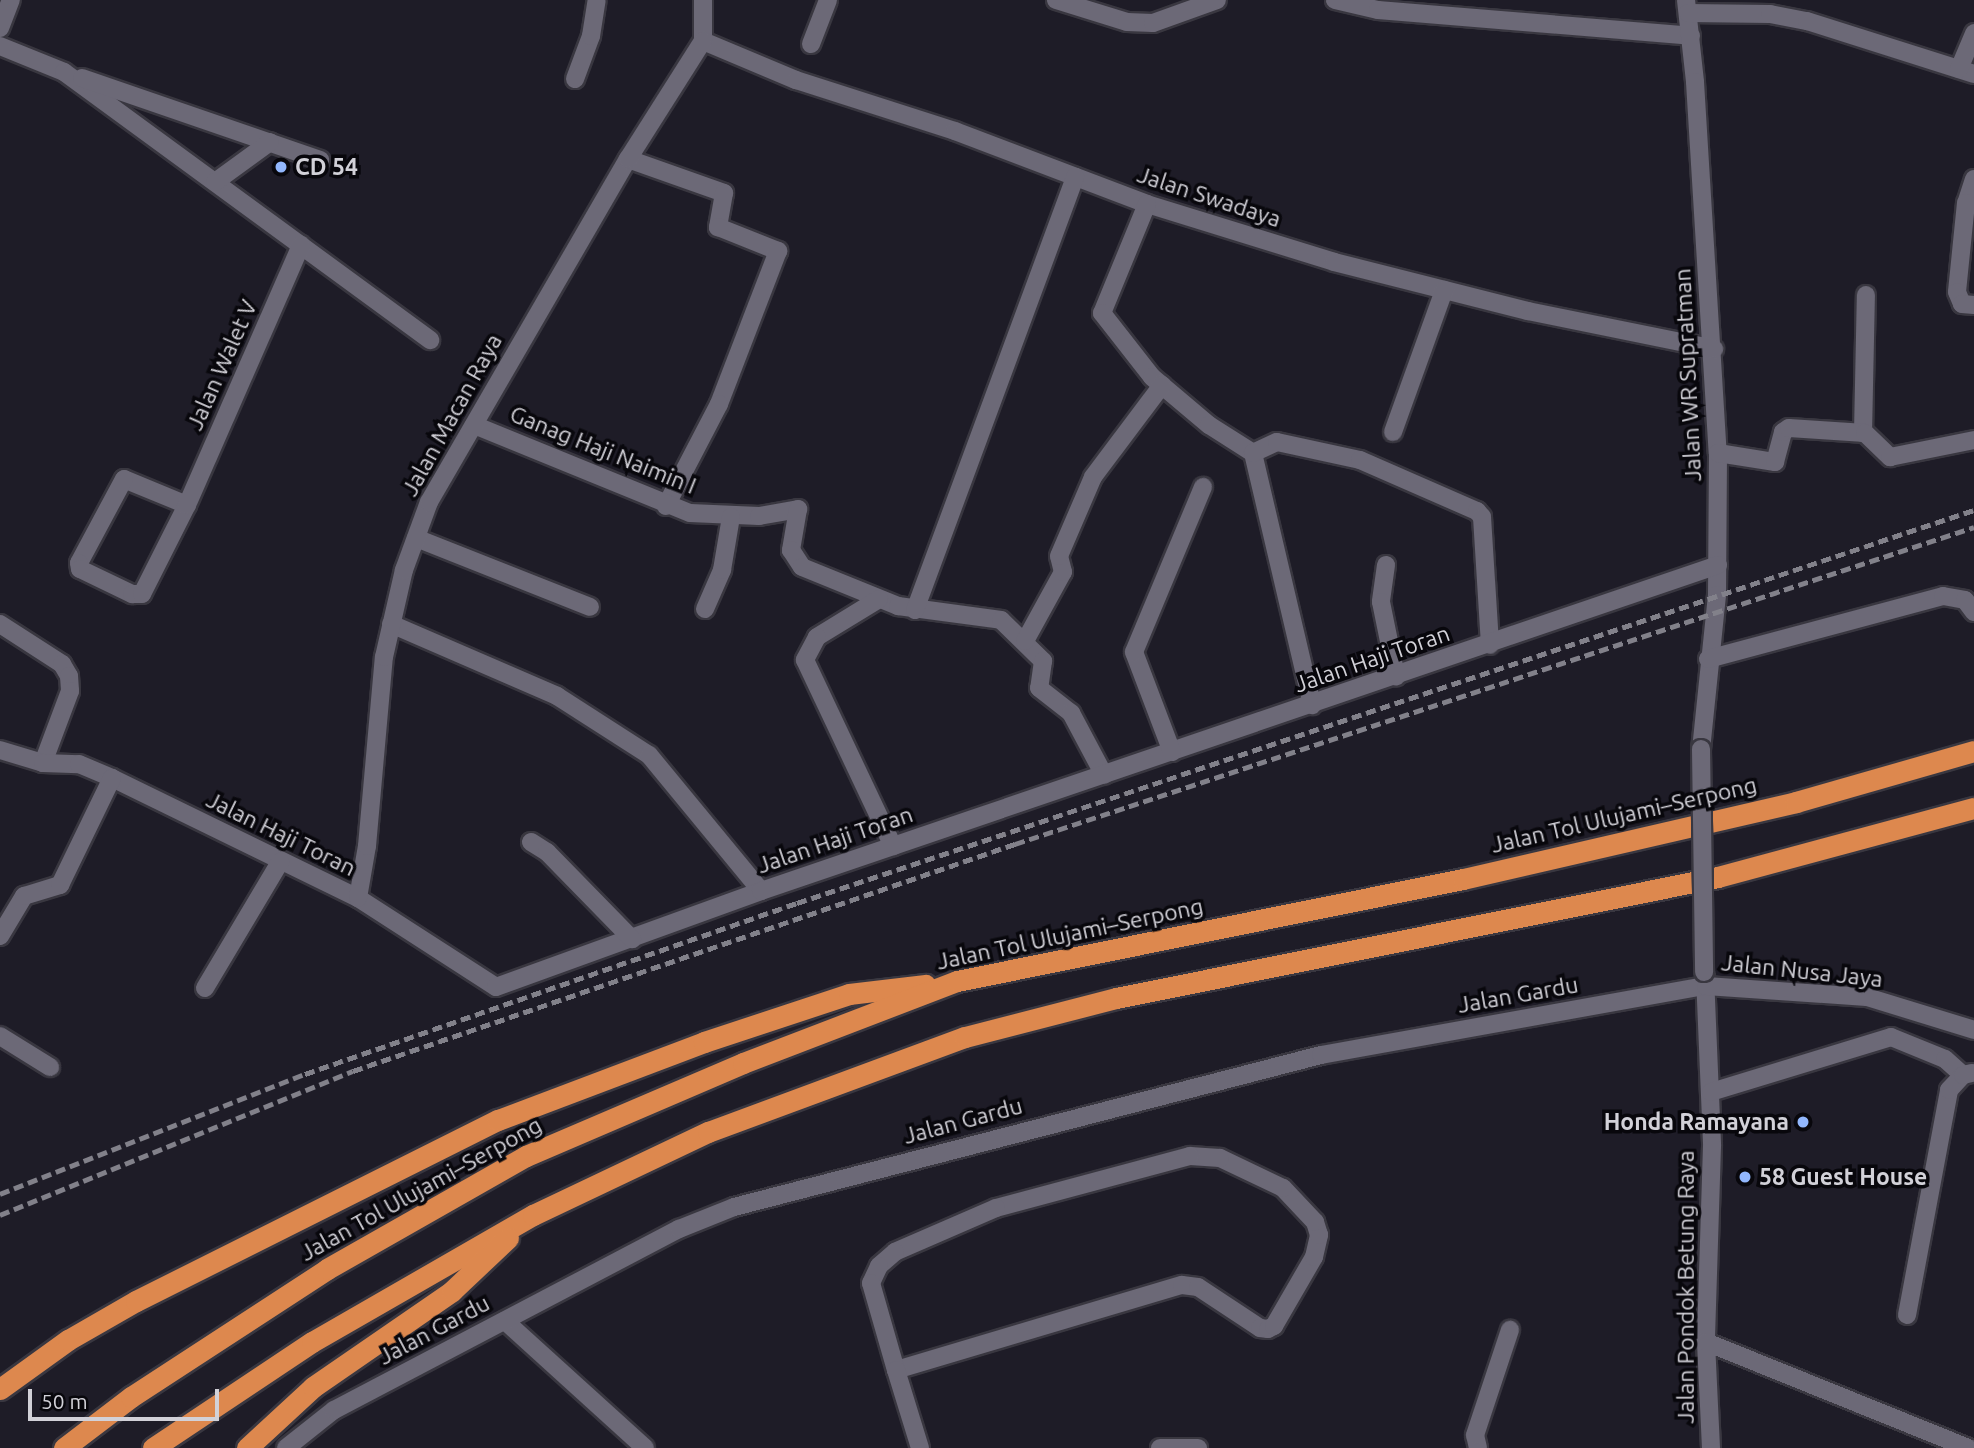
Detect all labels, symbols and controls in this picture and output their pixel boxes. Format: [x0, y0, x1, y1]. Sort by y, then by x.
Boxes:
place label: CD 54 [295, 153, 358, 181]
marker: CD 54 [273, 159, 289, 175]
street label: Jalan Swadaya [1134, 161, 1284, 233]
street label: Jalan WR Supratman [1669, 268, 1707, 482]
street label: Jalan Walet V [181, 296, 263, 434]
street label: Jalan Macan Raya [396, 329, 508, 501]
street label: Ganag Haji Naimin I [506, 400, 700, 500]
street label: Jalan Haji Toran [1291, 619, 1453, 699]
street label: Jalan Tol Ulujami–Serpong [1489, 771, 1759, 859]
street label: Jalan Haji Toran [202, 786, 360, 882]
street label: Jalan Haji Toran [754, 800, 916, 880]
street label: Jalan Tol Ulujami–Serpong [934, 892, 1206, 976]
street label: Jalan Nusa Jaya [1720, 949, 1884, 993]
street label: Jalan Gardu [1456, 971, 1580, 1019]
street label: Jalan Gardu [901, 1092, 1025, 1150]
place label: Honda Ramayana [1604, 1108, 1789, 1136]
street label: Jalan Tol Ulujami–Serpong [295, 1111, 547, 1267]
marker: Honda Ramayana [1795, 1114, 1811, 1130]
street label: Jalan Pondok Betung Raya [1672, 1150, 1700, 1424]
place label: 58 Guest House [1759, 1163, 1927, 1191]
marker: 58 Guest House [1737, 1169, 1753, 1185]
street label: Jalan Gardu [374, 1289, 494, 1371]
scale bar [32, 1374, 222, 1418]
text: 50 m [41, 1389, 88, 1413]

